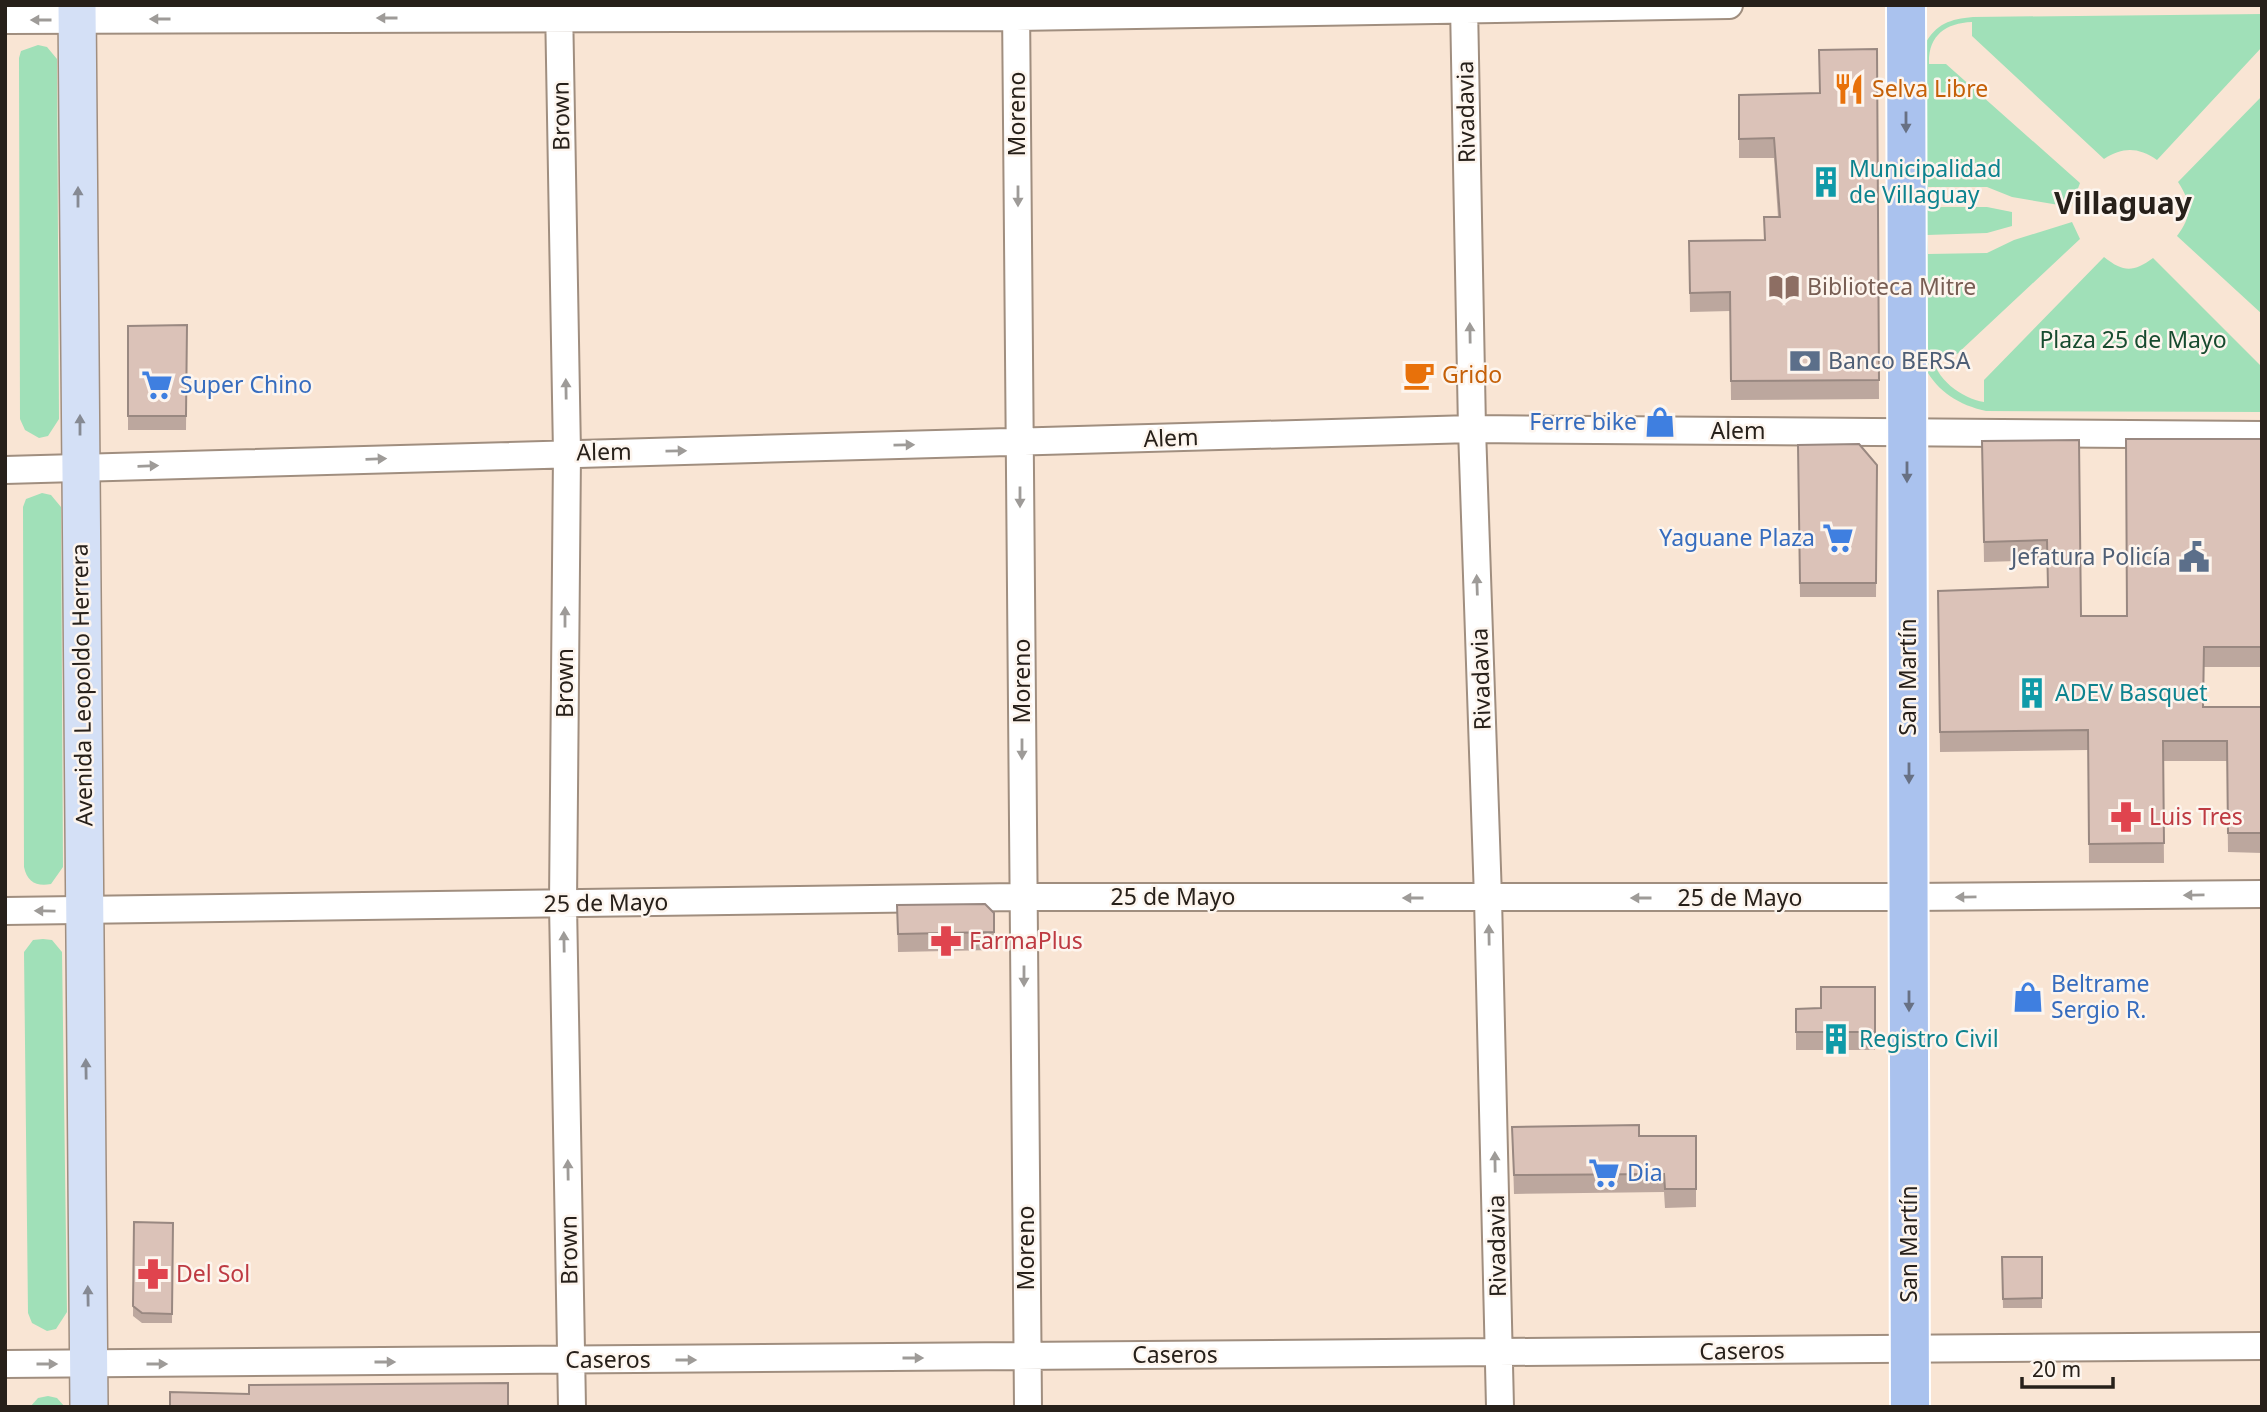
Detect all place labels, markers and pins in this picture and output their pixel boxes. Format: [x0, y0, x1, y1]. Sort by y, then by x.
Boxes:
restaurant icon: Selva Libre [1832, 72, 1866, 106]
place label: Selva Libre [1872, 72, 1988, 104]
place label: Municipalidad de Villaguay [1849, 152, 2001, 210]
building icon: Municipalidad de Villaguay [1809, 165, 1843, 199]
library icon: Biblioteca Mitre [1767, 270, 1801, 304]
place label: Biblioteca Mitre [1807, 270, 1976, 302]
bank icon: Banco BERSA [1788, 344, 1822, 378]
place label: Banco BERSA [1828, 344, 1971, 376]
cafe icon: Grido [1402, 358, 1436, 392]
place label: Grido [1442, 358, 1502, 390]
supermarket icon: Super Chino [140, 368, 174, 402]
place label: Super Chino [180, 368, 312, 400]
place label: Ferre bike [1529, 405, 1637, 437]
shop icon: Ferre bike [1643, 405, 1677, 439]
place label: Yaguane Plaza [1659, 521, 1815, 553]
supermarket icon: Yaguane Plaza [1821, 521, 1855, 555]
place label: Jefatura Policía [2009, 540, 2171, 572]
public building icon: Jefatura Policía [2177, 540, 2211, 574]
building icon: ADEV Basquet [2015, 676, 2049, 710]
place label: ADEV Basquet [2055, 676, 2208, 708]
pharmacy icon: Luis Tres [2109, 800, 2143, 834]
place label: Luis Tres [2149, 800, 2243, 832]
pharmacy icon: FarmaPlus [929, 924, 963, 958]
place label: FarmaPlus [969, 924, 1083, 956]
place label: Beltrame Sergio R. [2051, 967, 2150, 1025]
shop icon: Beltrame Sergio R. [2011, 980, 2045, 1014]
building icon: Registro Civil [1819, 1022, 1853, 1056]
place label: Registro Civil [1859, 1022, 1999, 1054]
supermarket icon: Dia [1587, 1156, 1621, 1190]
place label: Dia [1627, 1156, 1663, 1188]
pharmacy icon: Del Sol [136, 1257, 170, 1291]
place label: Del Sol [176, 1257, 250, 1289]

